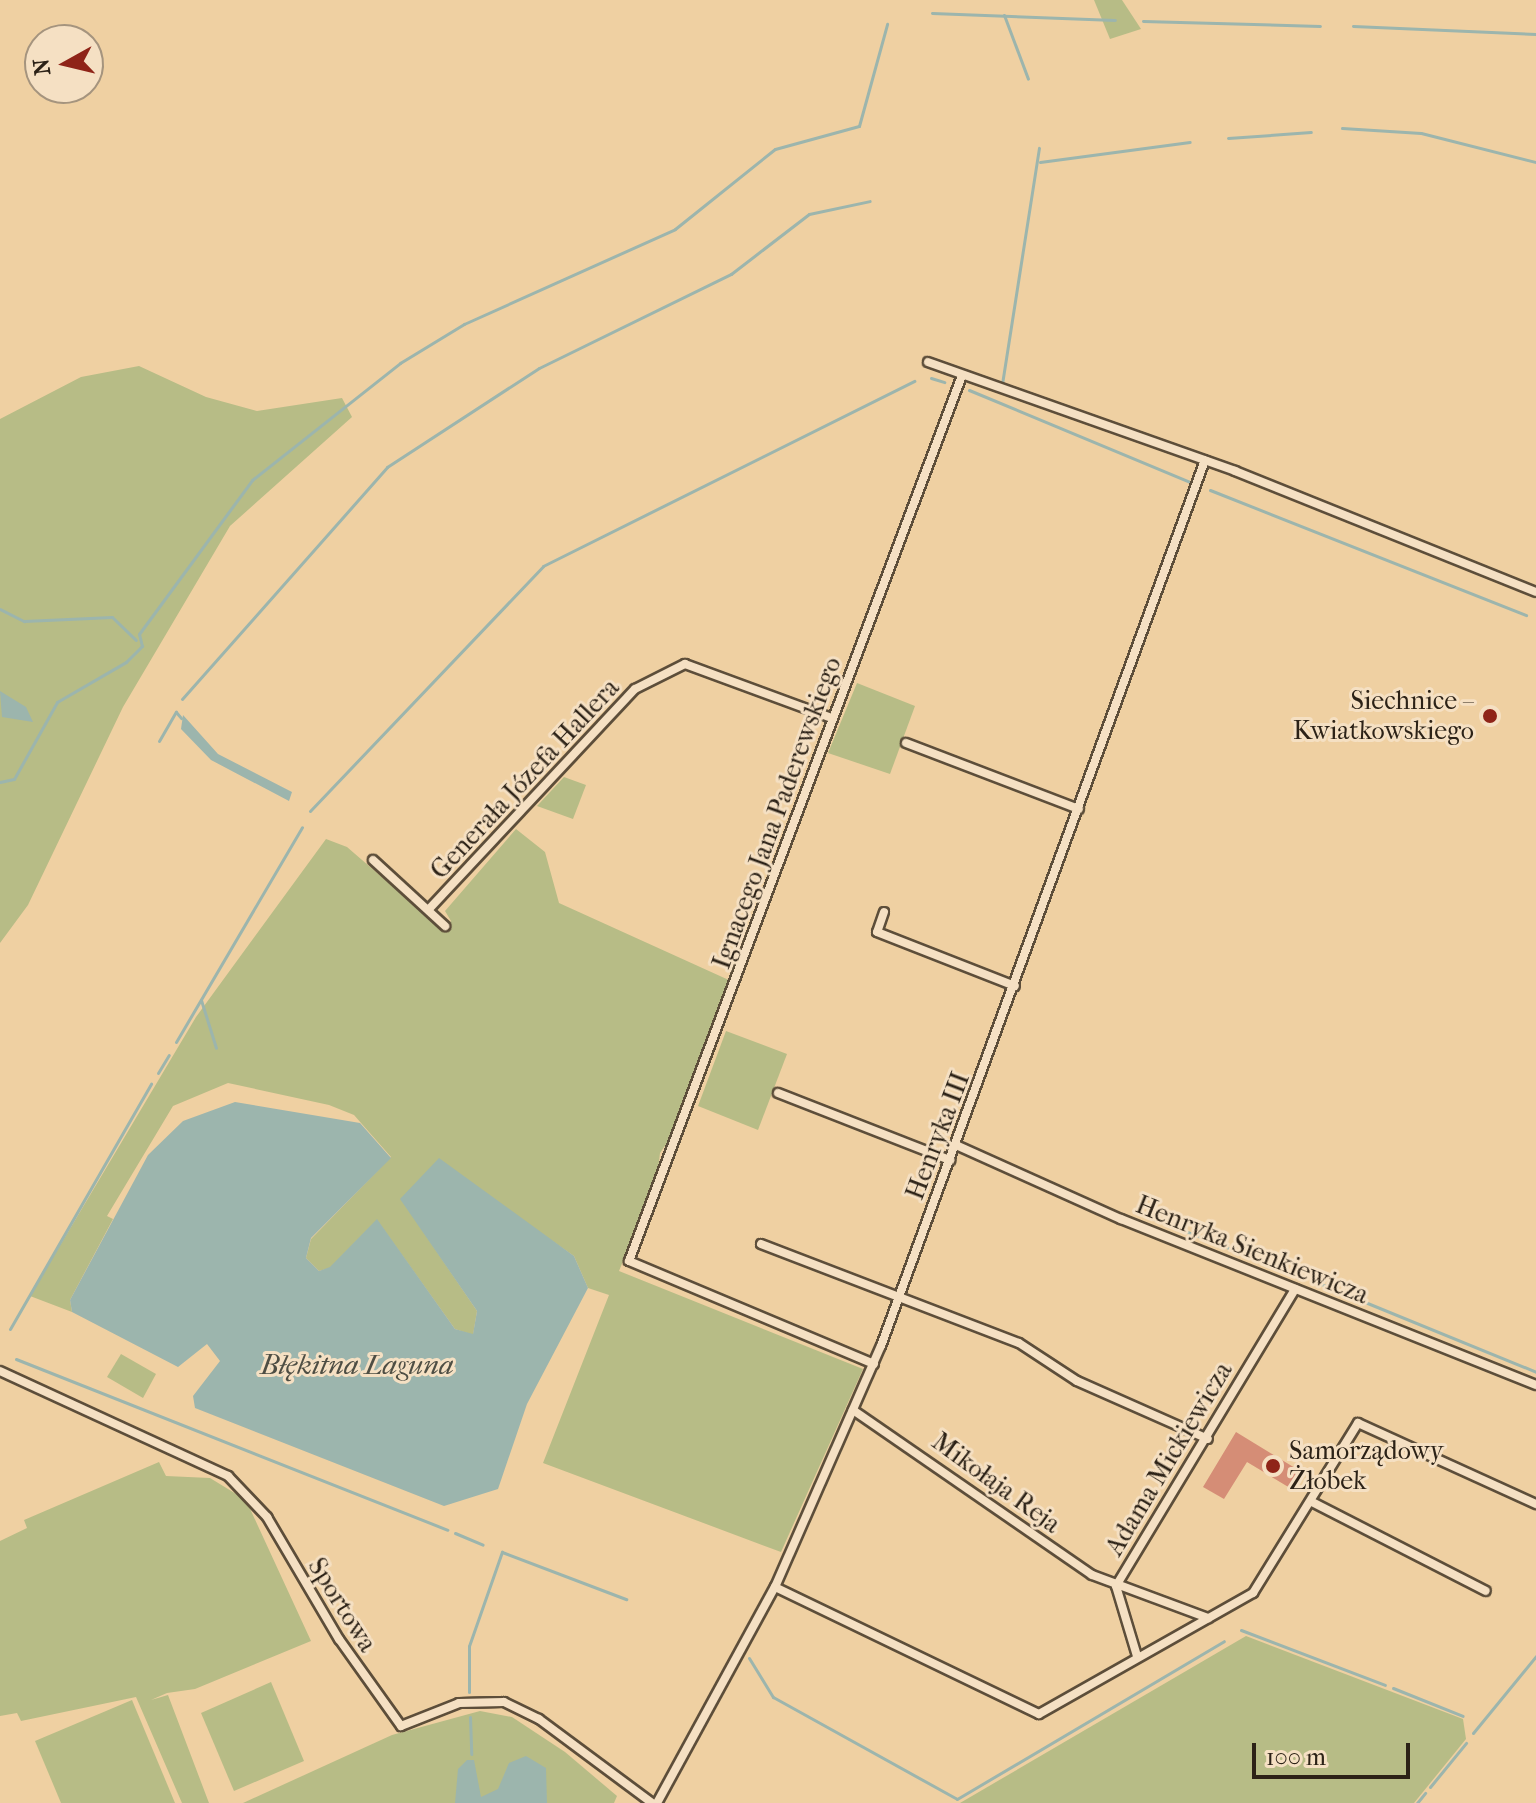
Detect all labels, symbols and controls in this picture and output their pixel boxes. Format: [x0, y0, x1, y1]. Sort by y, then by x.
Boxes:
north arrow [24, 24, 104, 104]
text: N [28, 57, 56, 77]
street label: Ignacego Jana Paderewskiego [706, 653, 848, 973]
street label: Generała Józefa Hallera [424, 672, 626, 886]
place label: Siechnice – Kwiatkowskiego [1293, 685, 1474, 746]
marker: Siechnice – Kwiatkowskiego [1481, 707, 1499, 725]
street label: Henryka III [899, 1068, 977, 1204]
street label: Henryka Sienkiewicza [1131, 1189, 1373, 1311]
water label: Błękitna Laguna [260, 1348, 454, 1382]
street label: Adama Mickiewicza [1099, 1357, 1239, 1561]
street label: Mikołaja Reja [926, 1426, 1066, 1540]
place label: Samorządowy Żłobek [1289, 1435, 1444, 1496]
marker: Samorządowy Żłobek [1264, 1457, 1282, 1475]
street label: Sportowa [301, 1552, 383, 1658]
scale bar [1256, 1727, 1414, 1777]
text: 100 m [1266, 1743, 1326, 1771]

